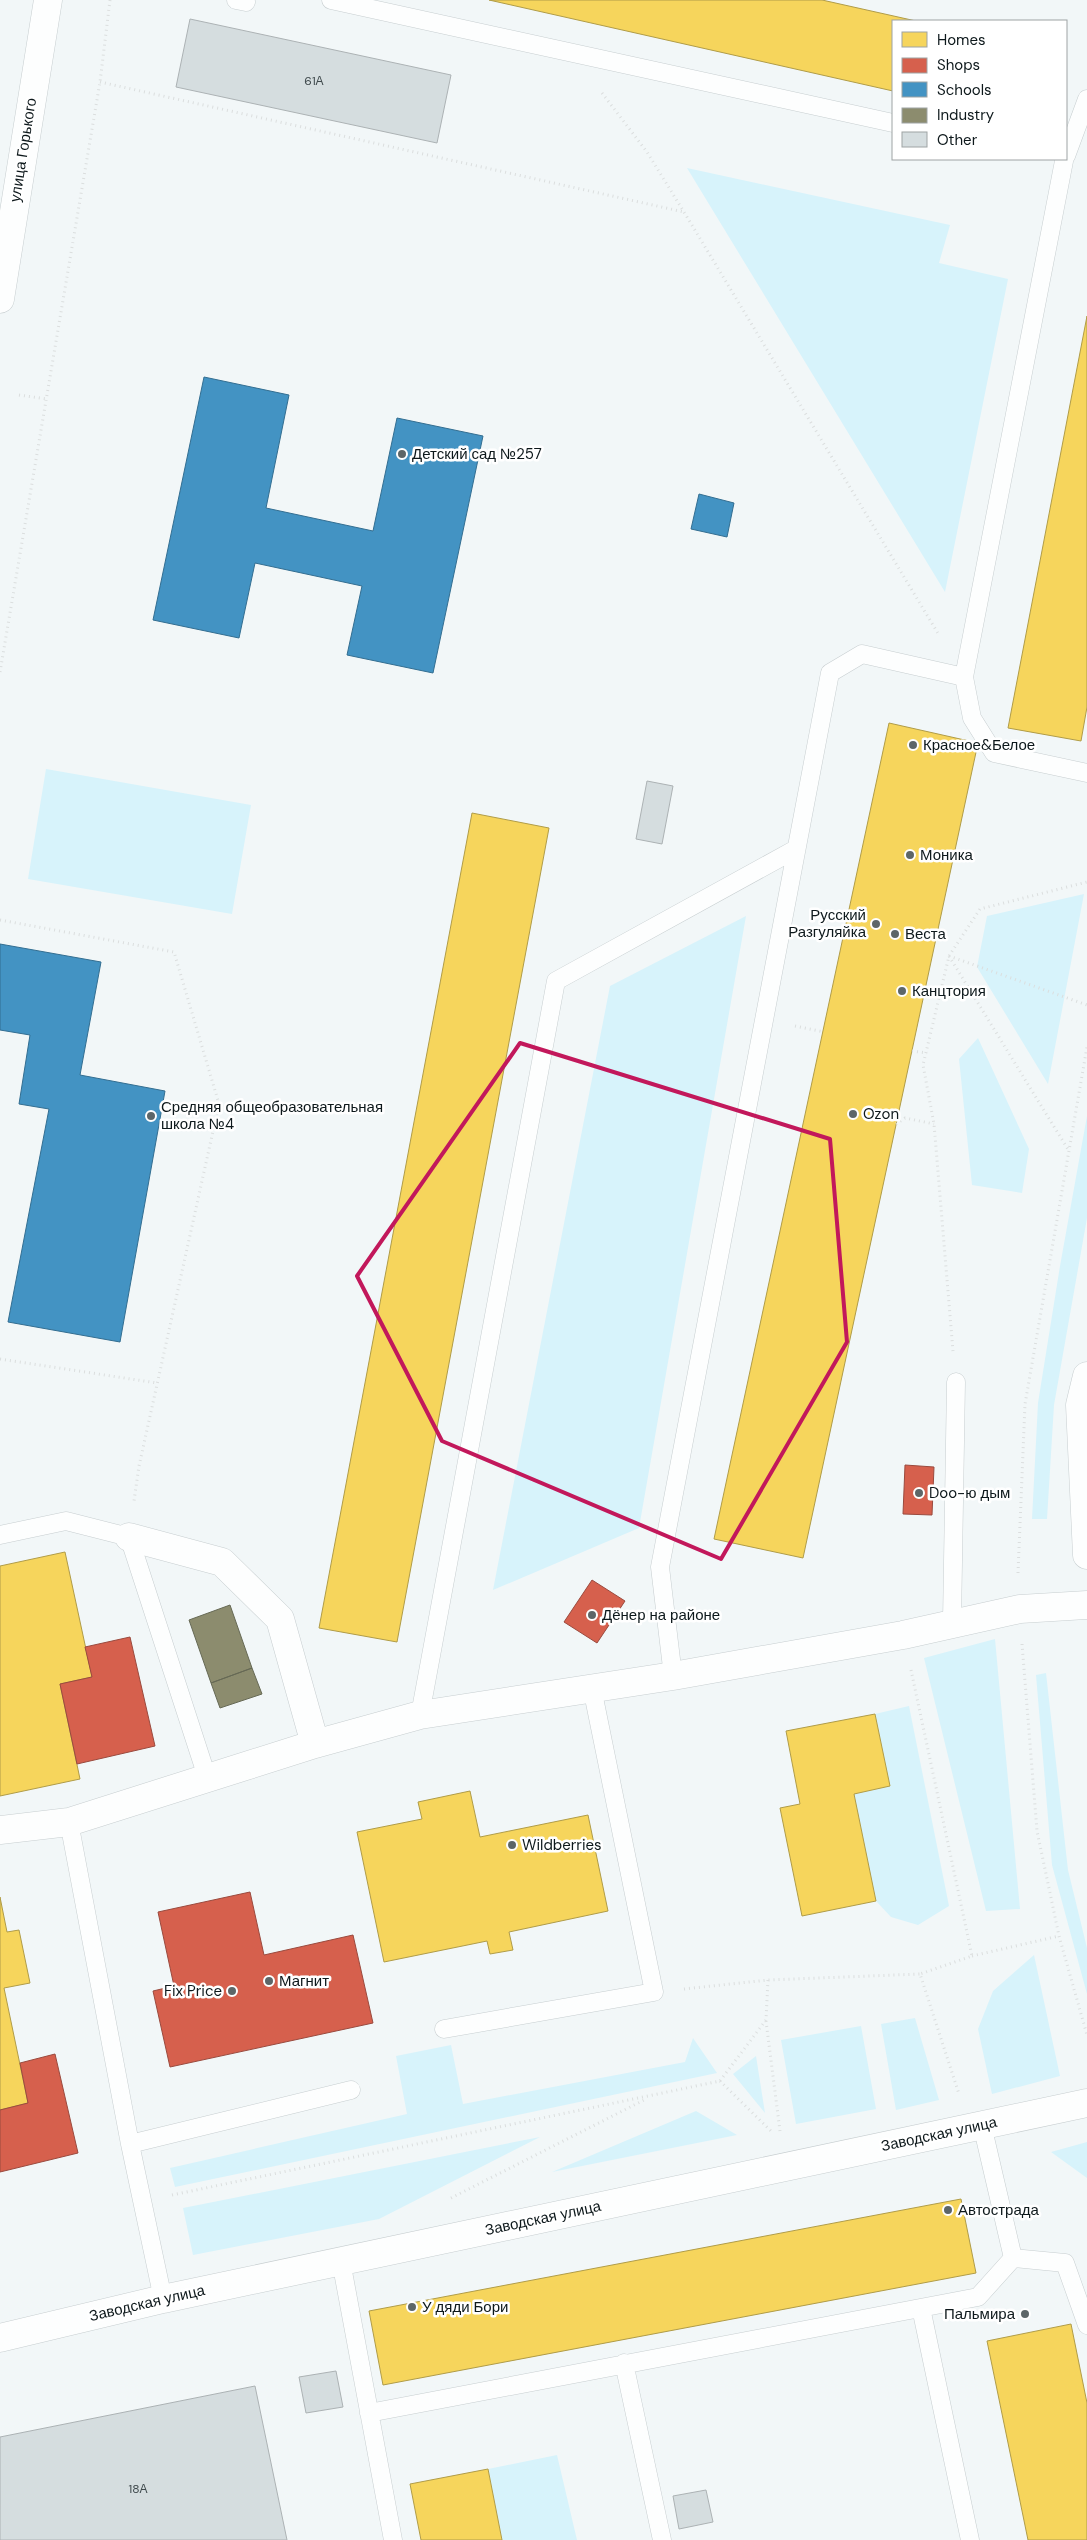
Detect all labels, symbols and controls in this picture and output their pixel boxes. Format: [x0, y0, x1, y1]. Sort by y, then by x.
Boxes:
legend [892, 20, 1067, 160]
text: Homes [937, 30, 986, 50]
text: Shops [937, 55, 980, 75]
house number: 61А [304, 73, 324, 89]
text: Schools [937, 80, 992, 100]
street label: улица Горького [5, 96, 41, 204]
text: Industry [937, 105, 995, 125]
text: Other [937, 130, 978, 150]
place label: Детский сад №257 [412, 444, 542, 464]
marker: Детский сад №257 [396, 448, 408, 460]
place label: Красное&Белое [923, 735, 1035, 755]
marker: Красное&Белое [907, 739, 919, 751]
place label: Моника [920, 845, 974, 865]
marker: Моника [904, 849, 916, 861]
place label: Русский Разгуляйка [788, 905, 867, 942]
marker: Русский Разгуляйка [870, 918, 882, 930]
place label: Веста [905, 924, 947, 944]
marker: Веста [889, 928, 901, 940]
place label: Канцтория [912, 981, 986, 1001]
marker: Канцтория [896, 985, 908, 997]
place label: Средняя общеобразовательная школа №4 [161, 1097, 383, 1134]
place label: Ozon [863, 1104, 899, 1124]
marker: Ozon [847, 1108, 859, 1120]
marker: Средняя общеобразовательная школа №4 [145, 1110, 157, 1122]
place label: Doo-ю дым [929, 1483, 1010, 1503]
marker: Doo-ю дым [913, 1487, 925, 1499]
place label: Дёнер на районе [602, 1605, 720, 1625]
marker: Дёнер на районе [586, 1609, 598, 1621]
place label: Wildberries [522, 1835, 602, 1855]
marker: Wildberries [506, 1839, 518, 1851]
place label: Магнит [279, 1971, 329, 1991]
marker: Магнит [263, 1975, 275, 1987]
place label: Fix Price [164, 1981, 222, 2001]
marker: Fix Price [226, 1985, 238, 1997]
street label: Заводская улица [879, 2112, 999, 2156]
street label: Заводская улица [483, 2196, 603, 2240]
place label: Автострада [958, 2200, 1039, 2220]
marker: Автострада [942, 2204, 954, 2216]
street label: Заводская улица [87, 2280, 207, 2326]
place label: У дяди Бори [422, 2297, 508, 2317]
marker: У дяди Бори [406, 2301, 418, 2313]
place label: Пальмира [944, 2304, 1016, 2324]
marker: Пальмира [1019, 2308, 1031, 2320]
house number: 18А [128, 2481, 148, 2497]

